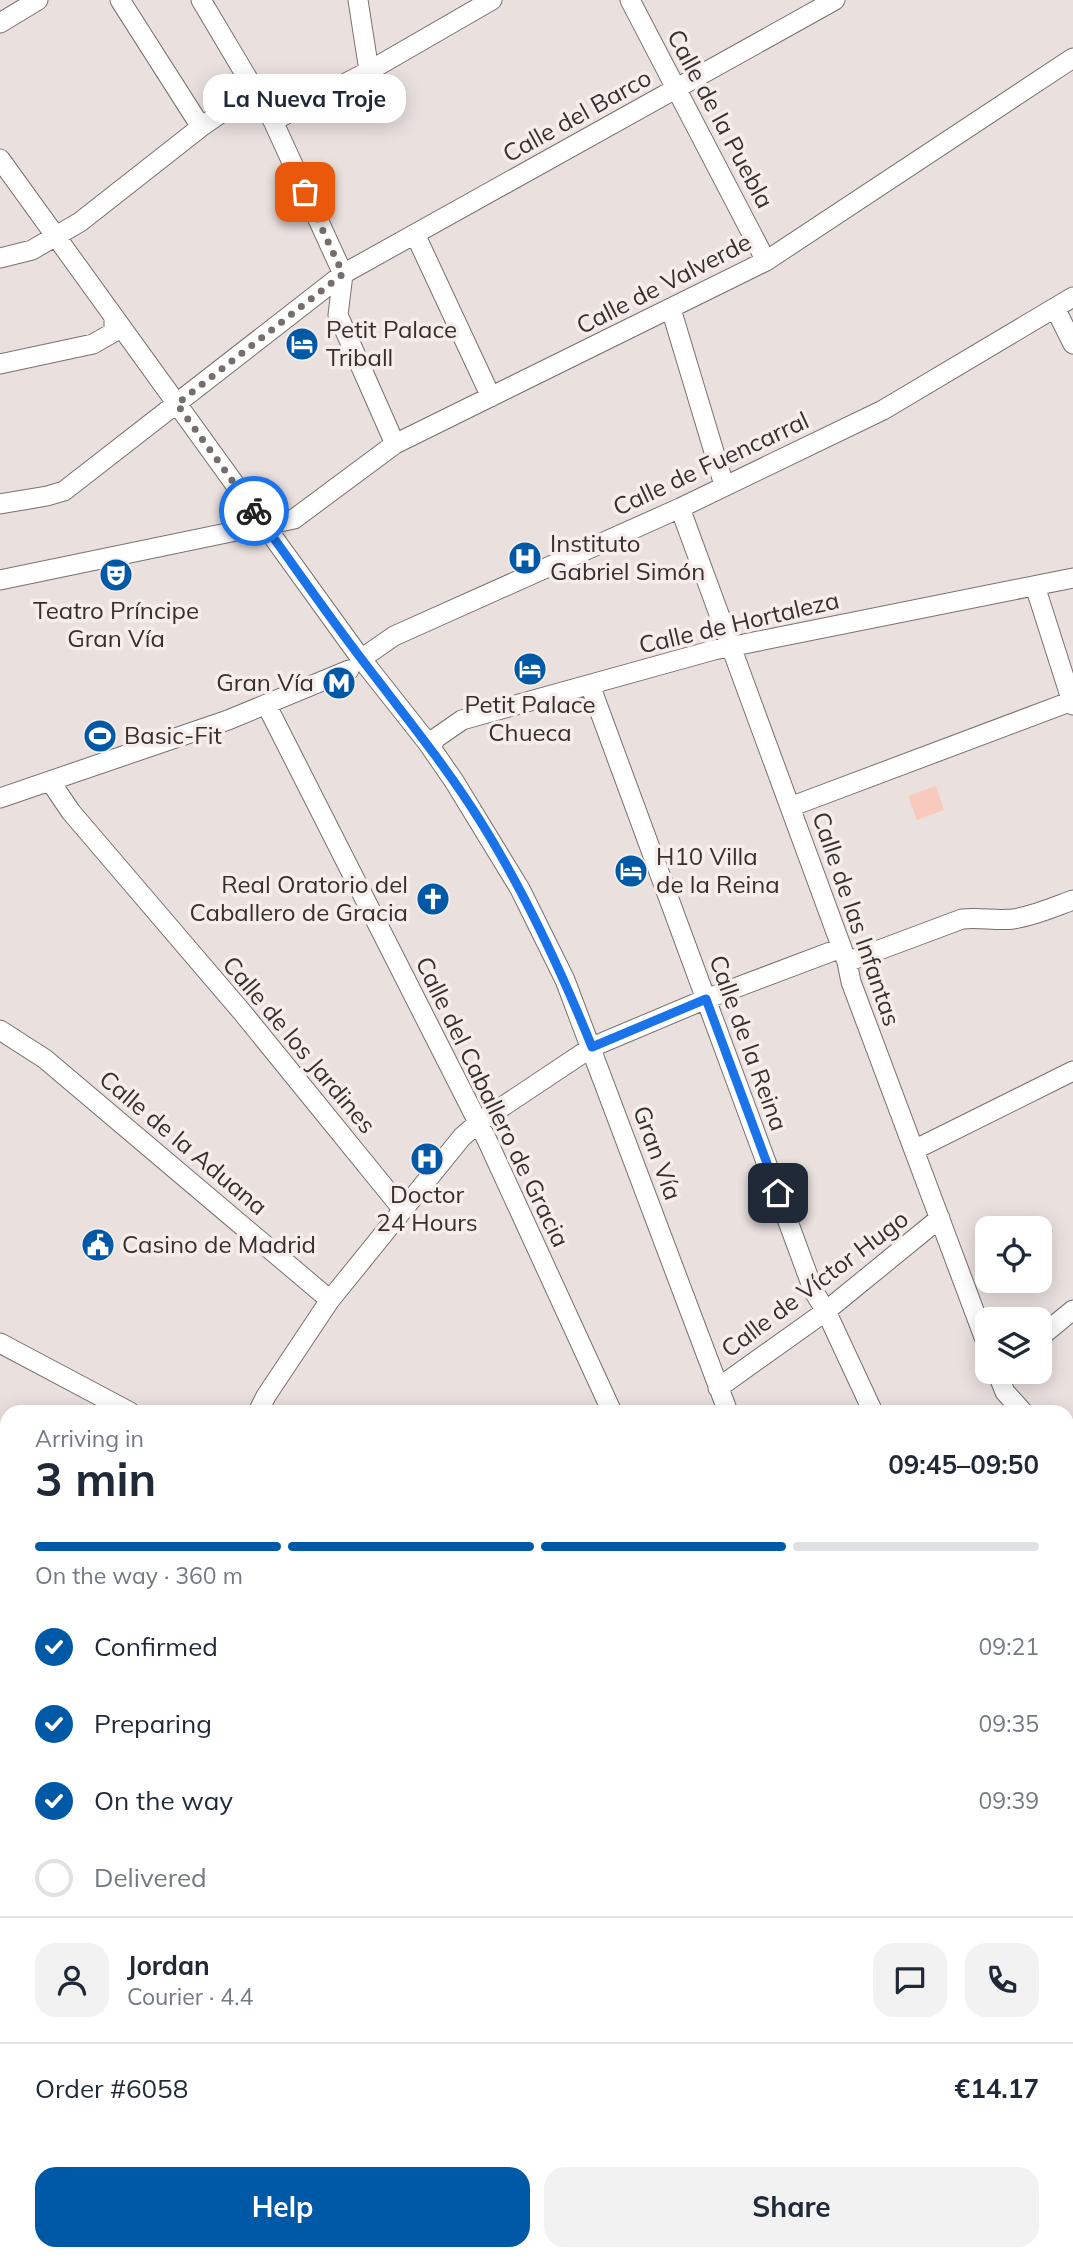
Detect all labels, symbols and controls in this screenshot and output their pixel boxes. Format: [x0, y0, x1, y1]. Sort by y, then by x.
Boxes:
street label: Calle de la Puebla [661, 24, 781, 213]
street label: Calle del Barco [497, 62, 656, 168]
callout: La Nueva Troje [204, 73, 406, 122]
text: La Nueva Troje [223, 84, 386, 113]
pin [275, 162, 335, 222]
icon: bag [286, 173, 324, 211]
street label: Calle de Valverde [571, 226, 756, 340]
place label: Petit Palace Triball [326, 314, 457, 372]
hotel icon: Petit Palace Triball [283, 325, 321, 363]
street label: Calle de Fuencarral [608, 405, 813, 522]
courier [219, 476, 289, 546]
icon: bike [235, 492, 273, 530]
place label: Instituto Gabriel Simón [550, 528, 705, 586]
hospital icon: Instituto Gabriel Simón [506, 539, 544, 577]
theatre icon: Teatro Príncipe Gran Vía [97, 556, 135, 594]
street label: Calle de Hortaleza [636, 584, 842, 660]
place label: Teatro Príncipe Gran Vía [33, 595, 199, 653]
hotel icon: Petit Palace Chueca [511, 650, 549, 688]
metro station icon: Gran Vía [320, 664, 358, 702]
place label: Gran Vía [216, 667, 314, 697]
place label: Petit Palace Chueca [464, 689, 596, 747]
sports icon: Basic-Fit [81, 717, 119, 755]
place label: Basic-Fit [124, 720, 222, 750]
street label: Calle de las Infantas [806, 808, 908, 1030]
place label: H10 Villa de la Reina [656, 841, 780, 899]
hotel icon: H10 Villa de la Reina [612, 852, 650, 890]
place label: Real Oratorio del Caballero de Gracia [190, 869, 408, 927]
church icon: Real Oratorio del Caballero de Gracia [414, 880, 452, 918]
street label: Calle de los Jardines [217, 950, 383, 1139]
street label: Calle de la Reina [703, 951, 795, 1135]
street label: Calle del Caballero de Gracia [409, 952, 576, 1252]
street label: Calle de la Aduana [94, 1063, 274, 1221]
street label: Gran Vía [627, 1102, 689, 1204]
hospital icon: Doctor 24 Hours [408, 1140, 446, 1178]
pin [748, 1163, 808, 1223]
icon: home [759, 1174, 797, 1212]
place label: Doctor 24 Hours [376, 1179, 478, 1237]
street label: Calle de Víctor Hugo [715, 1203, 914, 1363]
map controls [975, 1216, 1052, 1384]
button: locate [975, 1216, 1052, 1293]
public building icon: Casino de Madrid [79, 1226, 117, 1264]
place label: Casino de Madrid [122, 1229, 316, 1259]
button: layers [975, 1307, 1052, 1384]
text: Arriving in [35, 1424, 144, 1453]
text: 09:45–09:50 [888, 1448, 1039, 1481]
text: 3 min [35, 1450, 156, 1508]
text: On the way · 360 m [35, 1561, 243, 1590]
icon: check [35, 1628, 73, 1666]
text: Confirmed [94, 1630, 218, 1663]
text: 09:21 [979, 1632, 1039, 1661]
icon: check [35, 1705, 73, 1743]
text: Preparing [94, 1707, 212, 1740]
text: 09:35 [979, 1709, 1039, 1738]
icon: check [35, 1782, 73, 1820]
text: On the way [94, 1784, 233, 1817]
text: 09:39 [979, 1786, 1039, 1815]
text: Delivered [94, 1861, 207, 1894]
button: person [35, 1943, 109, 2017]
button: chat [873, 1943, 947, 2017]
button: phone [965, 1943, 1039, 2017]
text: Jordan [127, 1949, 210, 1982]
text: Courier · 4.4 [127, 1982, 253, 2011]
text: Order #6058 [35, 2072, 188, 2105]
text: €14.17 [955, 2072, 1039, 2105]
button: Help [35, 2167, 530, 2247]
button: Share [544, 2167, 1039, 2247]

